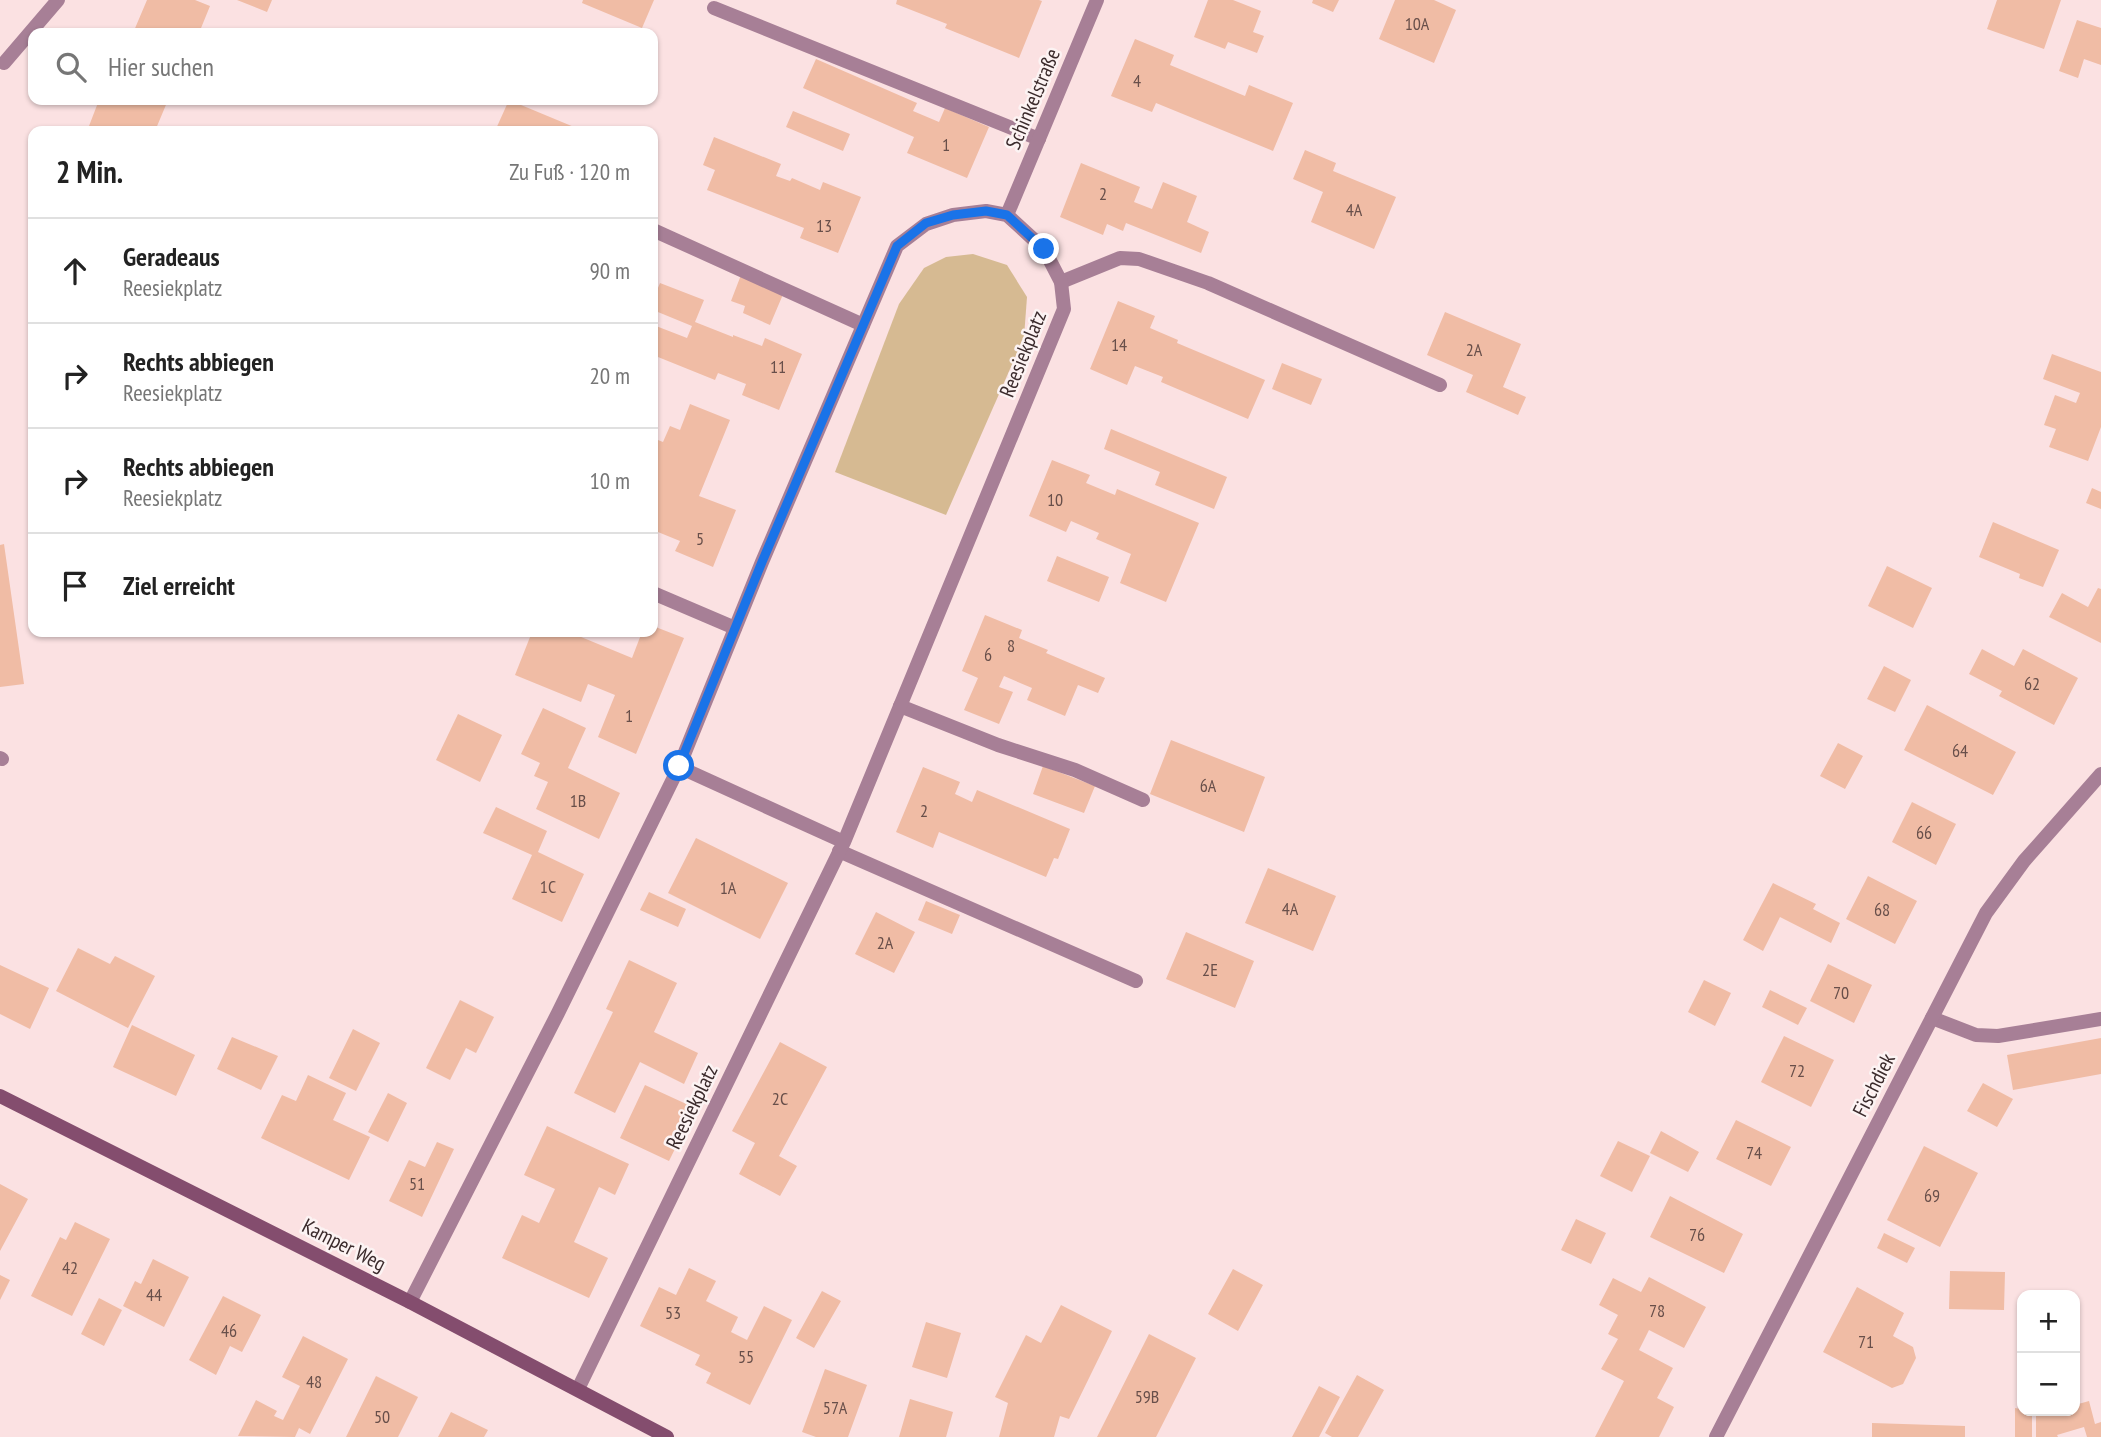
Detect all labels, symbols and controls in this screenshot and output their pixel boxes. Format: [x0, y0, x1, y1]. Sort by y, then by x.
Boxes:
house number: 10A [1405, 12, 1430, 35]
search box [28, 28, 658, 105]
street label: Schinkelstraße [999, 44, 1066, 153]
icon: search [52, 48, 90, 86]
text: Hier suchen [108, 50, 214, 83]
house number: 4 [1133, 69, 1141, 92]
house number: 1 [942, 133, 950, 156]
text: 2 Min. [56, 152, 123, 191]
text: Zu Fuß · 120 m [509, 157, 630, 186]
house number: 2 [1099, 182, 1107, 205]
house number: 4A [1346, 198, 1363, 221]
house number: 13 [816, 214, 832, 237]
route end [1028, 233, 1059, 264]
text: Geradeaus [123, 240, 220, 273]
icon: ahead [56, 252, 94, 290]
text: 90 m [589, 256, 630, 285]
text: Reesiekplatz [123, 273, 222, 302]
street label: Reesiekplatz [993, 307, 1052, 401]
house number: 14 [1111, 333, 1127, 356]
house number: 2A [1466, 338, 1483, 361]
text: Rechts abbiegen [123, 345, 274, 378]
house number: 11 [770, 355, 786, 378]
icon: right [56, 357, 94, 395]
text: 20 m [589, 361, 630, 390]
text: Reesiekplatz [123, 378, 222, 407]
text: Rechts abbiegen [123, 450, 274, 483]
icon: right [56, 462, 94, 500]
text: 10 m [589, 466, 630, 495]
text: Reesiekplatz [123, 483, 222, 512]
house number: 10 [1047, 488, 1063, 511]
house number: 5 [696, 527, 704, 550]
icon: arrive [56, 567, 94, 605]
text: Ziel erreicht [123, 569, 235, 602]
house number: 8 [1007, 634, 1015, 657]
house number: 6 [984, 643, 992, 666]
house number: 62 [2024, 672, 2040, 695]
house number: 1 [625, 704, 633, 727]
house number: 64 [1952, 739, 1968, 762]
route start [663, 750, 694, 781]
house number: 6A [1200, 774, 1217, 797]
house number: 1B [570, 789, 586, 812]
house number: 2 [920, 799, 928, 822]
house number: 66 [1916, 821, 1932, 844]
house number: 1C [540, 875, 556, 898]
house number: 1A [720, 876, 737, 899]
house number: 4A [1282, 897, 1299, 920]
house number: 68 [1874, 898, 1890, 921]
house number: 2A [877, 931, 894, 954]
house number: 2E [1202, 958, 1218, 981]
house number: 70 [1833, 981, 1849, 1004]
street label: Fischdiek [1846, 1049, 1901, 1121]
house number: 72 [1789, 1059, 1805, 1082]
street label: Reesiekplatz [660, 1060, 724, 1153]
house number: 2C [772, 1087, 788, 1110]
house number: 74 [1746, 1141, 1762, 1164]
house number: 51 [409, 1172, 425, 1195]
house number: 69 [1924, 1184, 1940, 1207]
street label: Kamper Weg [298, 1212, 391, 1277]
house number: 76 [1689, 1223, 1705, 1246]
house number: 42 [62, 1256, 78, 1279]
house number: 44 [146, 1283, 162, 1306]
map controls [2017, 1290, 2080, 1416]
button: + [2017, 1290, 2080, 1353]
house number: 78 [1649, 1299, 1665, 1322]
house number: 53 [665, 1301, 681, 1324]
house number: 46 [221, 1319, 237, 1342]
house number: 71 [1858, 1330, 1874, 1353]
house number: 55 [738, 1345, 754, 1368]
button: − [2017, 1353, 2080, 1416]
house number: 48 [306, 1370, 322, 1393]
house number: 59B [1135, 1385, 1159, 1408]
house number: 57A [823, 1396, 848, 1419]
house number: 50 [374, 1405, 390, 1428]

